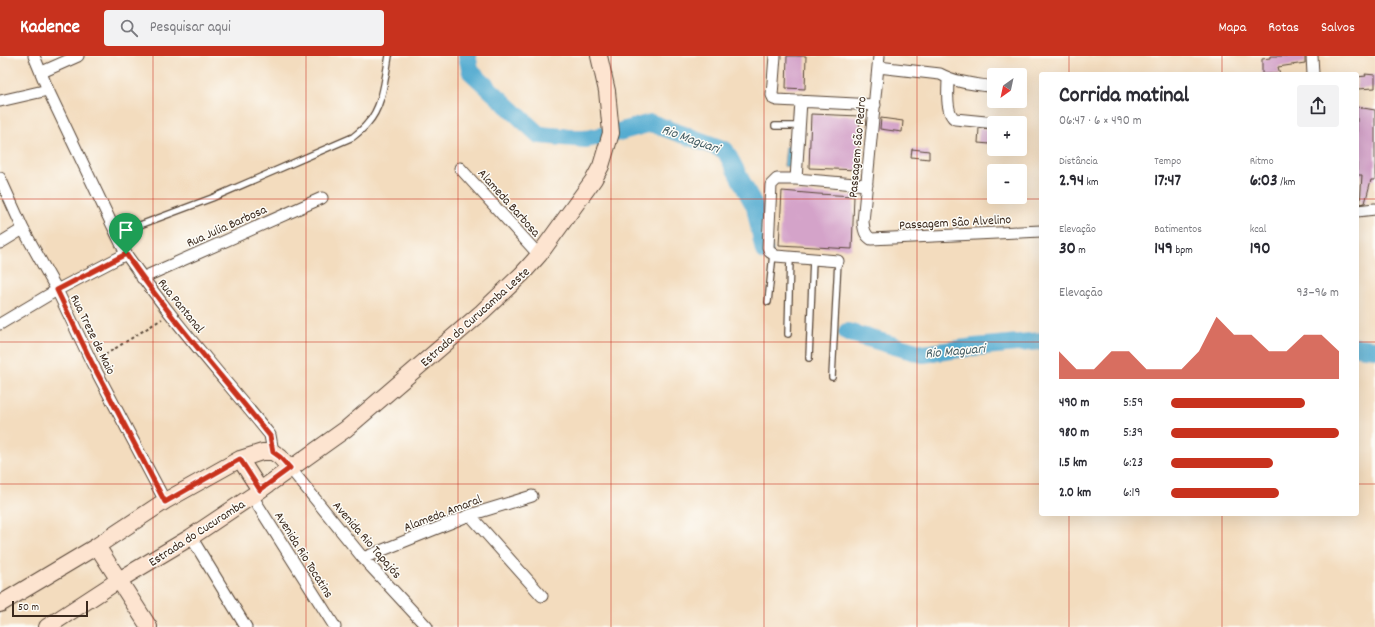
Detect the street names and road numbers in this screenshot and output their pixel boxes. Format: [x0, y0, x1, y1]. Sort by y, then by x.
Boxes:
street label: Passagem São Pedro [845, 96, 872, 199]
street label: Alameda Barbosa [472, 165, 545, 243]
street label: Rua Julia Barbosa [184, 201, 271, 253]
street label: Passagem São Alvelino [899, 211, 1012, 236]
street label: Estrada do Curucamba Leste [417, 263, 535, 372]
street label: Rua Pantanal [152, 275, 208, 338]
street label: Rua Treze de Maio [64, 292, 119, 379]
street label: Alameda Amaral [401, 491, 485, 538]
street label: Estrada do Cucuramba [145, 495, 250, 572]
street label: Avenida Rio Tapajós [327, 498, 405, 584]
street label: Avenida Rio Tocatins [269, 508, 337, 602]

